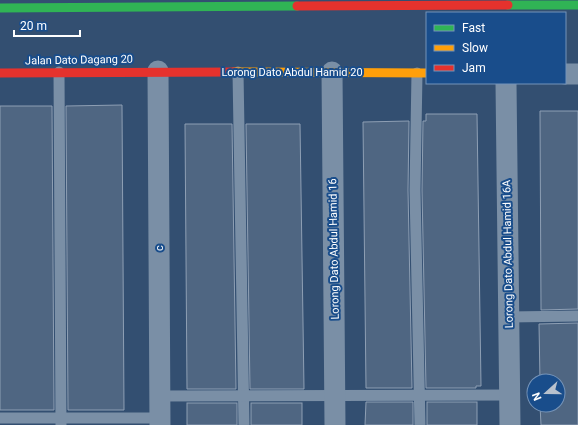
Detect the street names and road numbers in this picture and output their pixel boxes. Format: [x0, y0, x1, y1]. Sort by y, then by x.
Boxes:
street label: Jalan Dato Dagang 20 [25, 53, 133, 67]
street label: Lorong Dato Abdul Hamid 20 [221, 66, 363, 79]
street label: Lorong Dato Abdul Hamid 16 [326, 178, 342, 320]
street label: Lorong Dato Abdul Hamid 16A [500, 179, 516, 328]
street label: c [153, 245, 166, 251]

